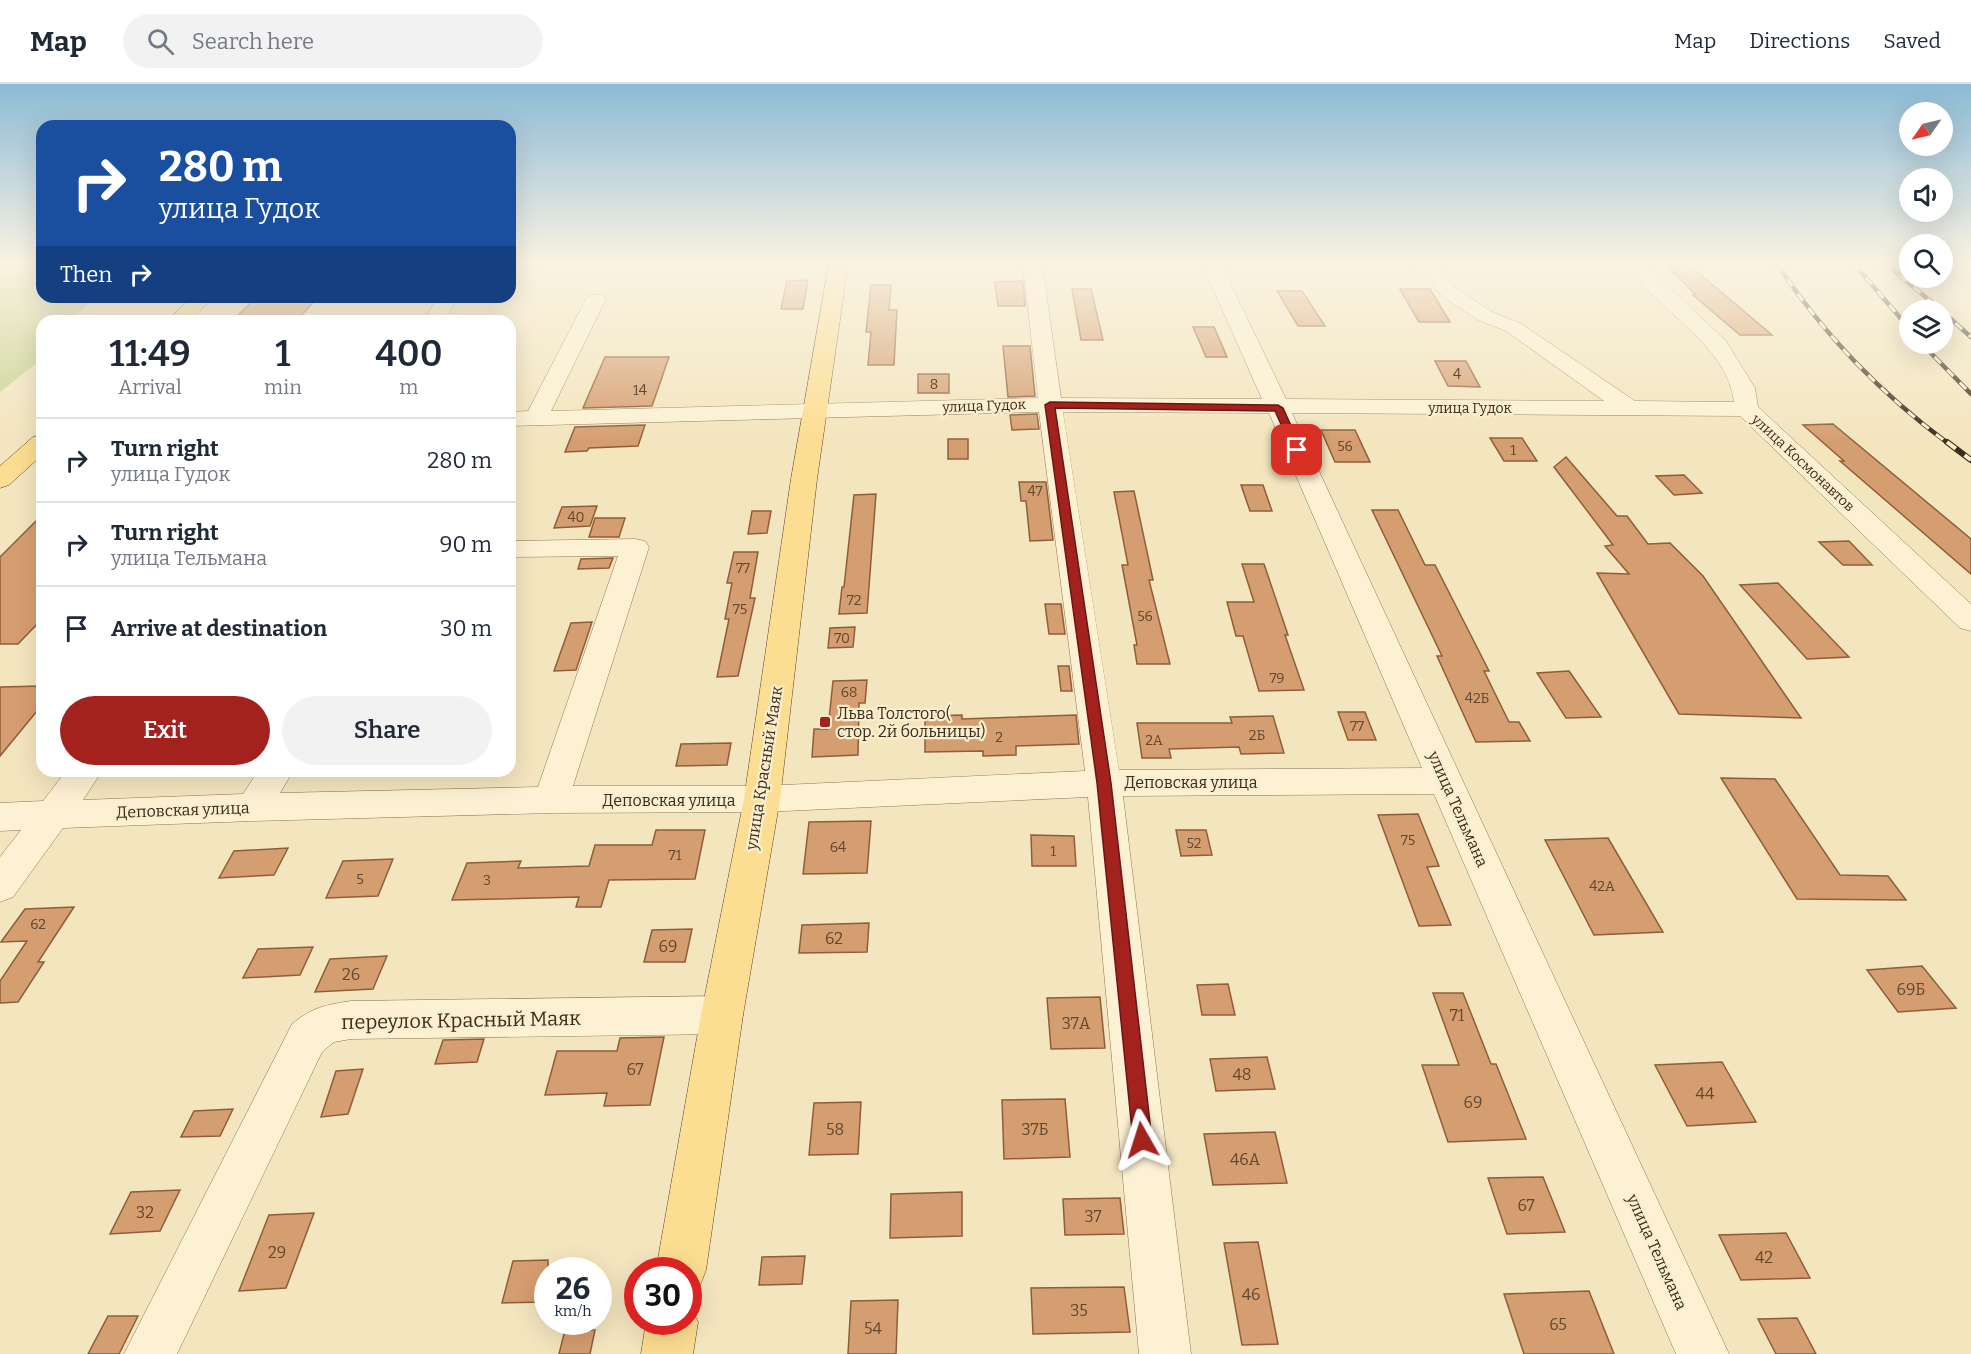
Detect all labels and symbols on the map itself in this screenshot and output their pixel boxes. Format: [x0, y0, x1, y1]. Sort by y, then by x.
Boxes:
north arrow [1899, 102, 1953, 156]
house number: 4 [1453, 366, 1461, 383]
house number: 8 [930, 376, 938, 393]
house number: 14 [633, 382, 647, 399]
street label: улица Гудок [941, 396, 1027, 416]
street label: улица Гудок [1427, 400, 1513, 417]
street label: улица Космонавтов [1747, 410, 1858, 515]
pin [1271, 424, 1322, 475]
house number: 56 [1337, 438, 1353, 455]
house number: 1 [1510, 442, 1516, 459]
house number: 47 [1027, 483, 1043, 500]
house number: 40 [567, 509, 585, 526]
house number: 77 [736, 560, 750, 577]
house number: 72 [847, 592, 861, 609]
house number: 75 [733, 601, 747, 618]
house number: 56 [1137, 608, 1153, 625]
house number: 70 [834, 630, 850, 647]
house number: 79 [1270, 670, 1285, 687]
street label: улица Красный Маяк [741, 684, 786, 852]
house number: 68 [841, 684, 857, 701]
house number: 42Б [1465, 690, 1489, 707]
place label: Льва Толстого( стор. 2й больницы) [837, 704, 986, 741]
marker: Льва Толстого( стор. 2й больницы) [818, 715, 832, 729]
house number: 77 [1350, 718, 1364, 735]
house number: 2Б [1249, 727, 1265, 744]
house number: 2 [995, 729, 1003, 746]
house number: 2А [1145, 732, 1163, 749]
street label: улица Тельмана [1424, 747, 1492, 870]
street label: Деповская улица [1124, 773, 1258, 792]
street label: Деповская улица [602, 791, 736, 810]
street label: Деповская улица [116, 798, 250, 822]
house number: 75 [1401, 832, 1415, 849]
house number: 52 [1187, 835, 1201, 852]
house number: 64 [830, 839, 846, 856]
house number: 1 [1050, 843, 1056, 860]
house number: 71 [669, 847, 682, 864]
house number: 5 [356, 871, 364, 888]
house number: 3 [483, 872, 491, 889]
house number: 42А [1589, 878, 1615, 895]
house number: 62 [30, 916, 46, 933]
house number: 62 [825, 929, 843, 948]
house number: 69 [659, 937, 677, 956]
house number: 26 [342, 965, 360, 984]
house number: 69Б [1897, 980, 1925, 999]
street label: переулок Красный Маяк [341, 1006, 581, 1034]
house number: 71 [1450, 1006, 1465, 1025]
house number: 37А [1062, 1014, 1091, 1033]
house number: 67 [626, 1060, 644, 1079]
house number: 48 [1233, 1065, 1251, 1084]
house number: 44 [1696, 1084, 1715, 1103]
house number: 69 [1464, 1093, 1482, 1112]
position arrow [1110, 1108, 1174, 1172]
house number: 58 [826, 1120, 844, 1139]
house number: 37Б [1021, 1120, 1049, 1139]
house number: 46А [1230, 1150, 1261, 1169]
street label: улица Тельмана [1623, 1190, 1691, 1313]
house number: 67 [1517, 1196, 1535, 1215]
house number: 32 [136, 1203, 154, 1222]
house number: 37 [1084, 1207, 1102, 1226]
house number: 29 [268, 1243, 286, 1262]
house number: 42 [1755, 1248, 1773, 1267]
speed limit sign: 30 [624, 1257, 702, 1335]
house number: 46 [1242, 1285, 1260, 1304]
house number: 35 [1070, 1301, 1088, 1320]
house number: 65 [1549, 1315, 1567, 1334]
house number: 54 [864, 1319, 883, 1338]

